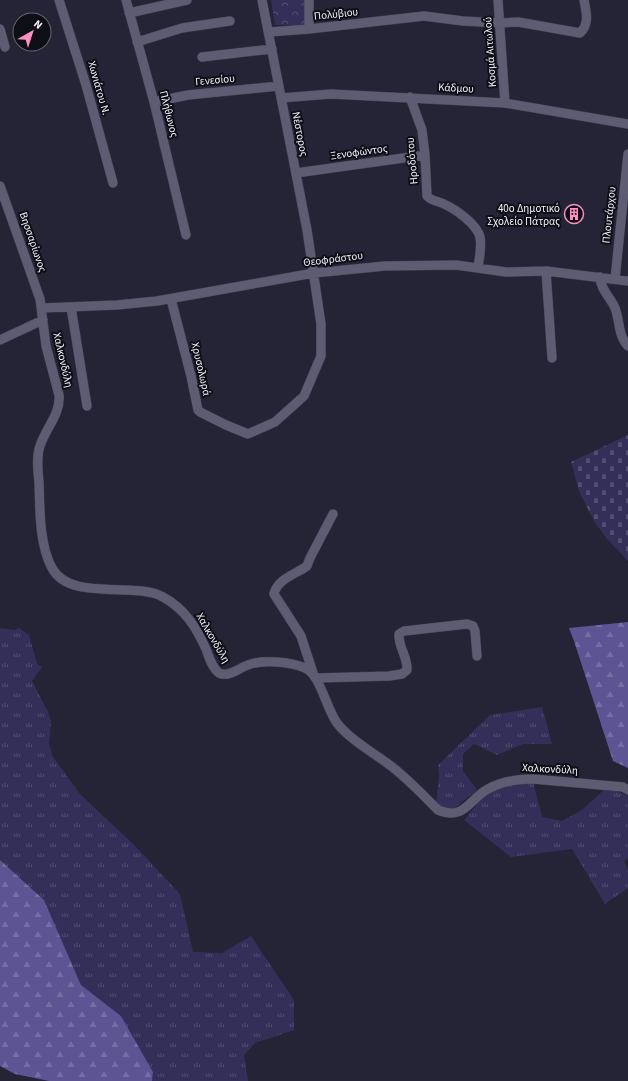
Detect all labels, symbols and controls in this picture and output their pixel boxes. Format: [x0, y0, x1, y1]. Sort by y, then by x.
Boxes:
street label: Πολύβιου [313, 4, 359, 24]
north arrow [12, 12, 52, 52]
text: N [30, 16, 46, 33]
street label: Κοσμά Αιτωλού [480, 16, 500, 88]
street label: Χωνιάτου Ν. [84, 59, 114, 117]
street label: Γενεσίου [195, 71, 235, 89]
street label: Κάδμου [438, 80, 474, 96]
street label: Πλήθωνος [156, 89, 182, 139]
street label: Νέστορος [288, 110, 312, 158]
street label: Ηροδότου [402, 137, 422, 185]
street label: Ξενοφώντος [330, 141, 389, 163]
street label: Πλουτάρχου [599, 186, 619, 244]
place label: 40ο Δημοτικό Σχολείο Πάτρας [487, 201, 560, 229]
building icon: 40ο Δημοτικό Σχολείο Πάτρας [563, 203, 585, 225]
street label: Βησσαρίωνος [16, 210, 50, 274]
street label: Θεοφράστου [302, 248, 364, 270]
street label: Χαλκονδύλη [49, 331, 77, 389]
street label: Χρυσολωρά [188, 341, 214, 397]
street label: Χαλκονδύλη [193, 610, 233, 666]
street label: Χαλκονδύλη [522, 760, 578, 778]

